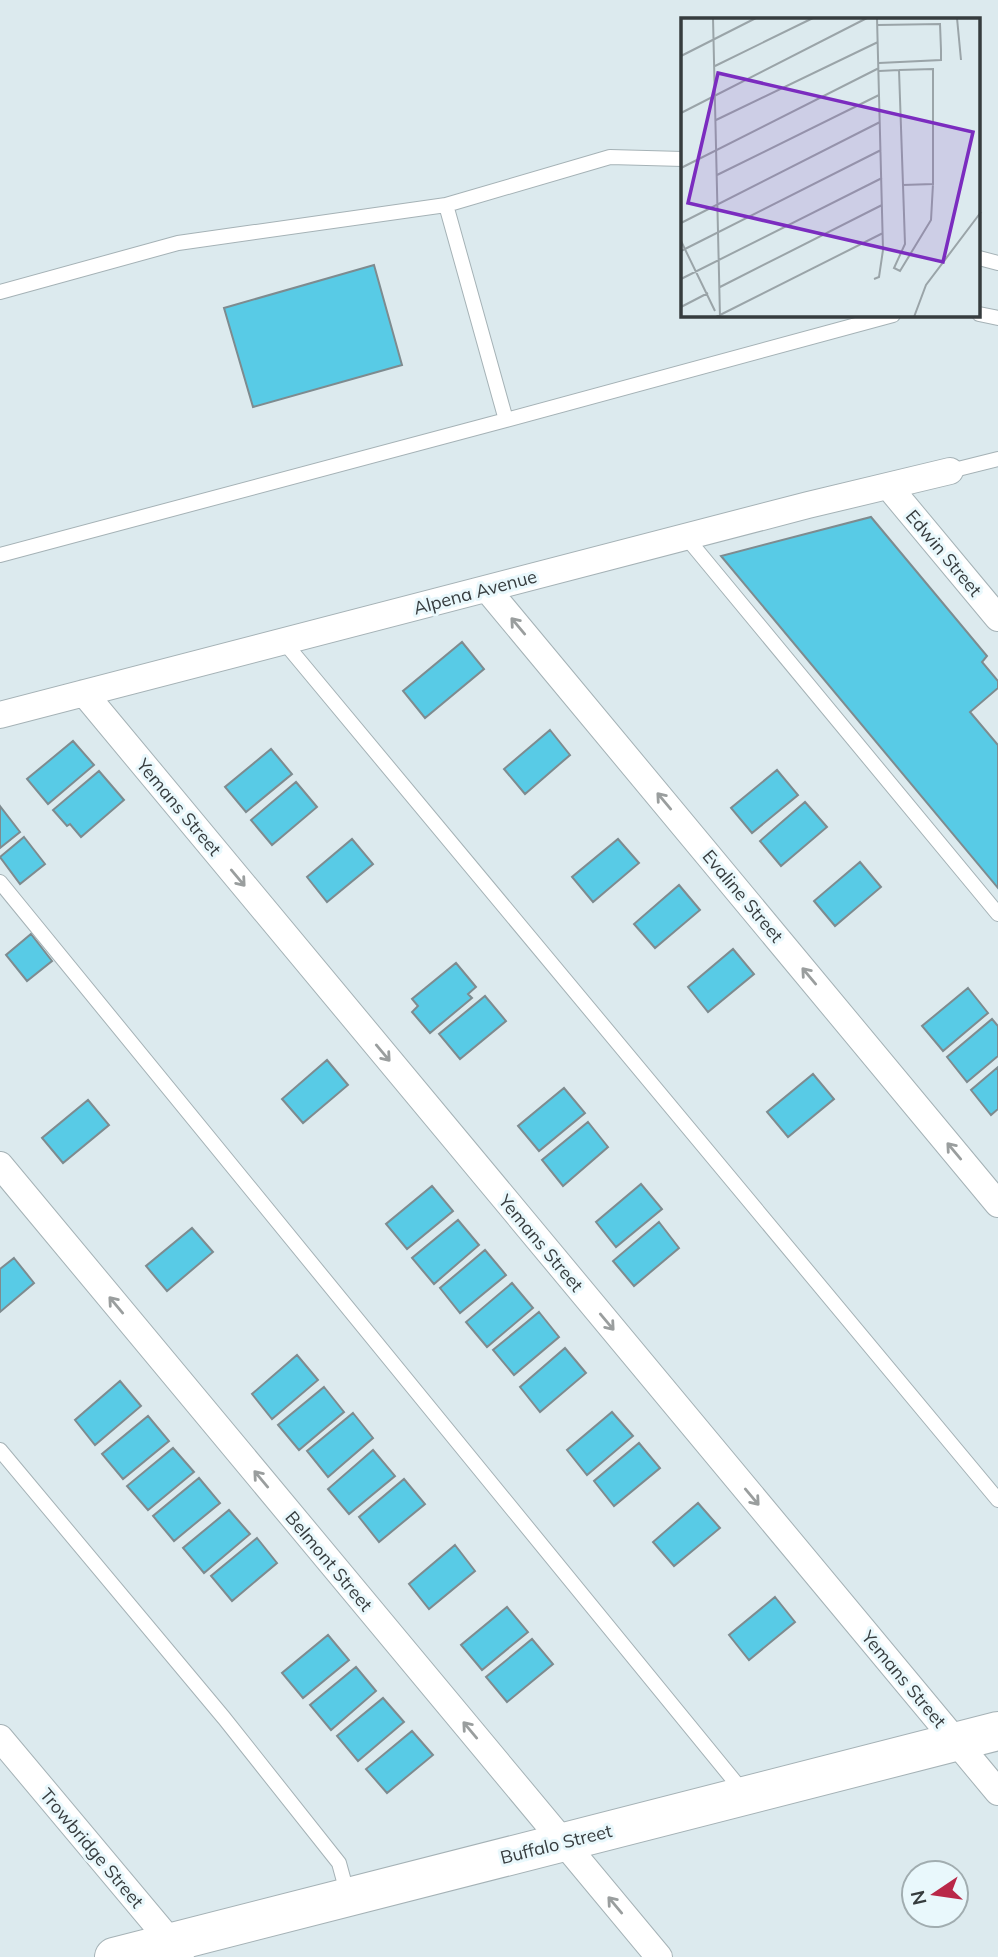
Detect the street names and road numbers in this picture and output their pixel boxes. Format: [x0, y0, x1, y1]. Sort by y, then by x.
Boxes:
street label: Edwin Street [901, 505, 987, 601]
street label: Alpena Avenue [411, 564, 539, 620]
street label: Yemans Street [131, 753, 226, 860]
street label: Evaline Street [698, 845, 788, 947]
street label: Yemans Street [493, 1189, 588, 1296]
street label: Belmont Street [280, 1506, 378, 1616]
street label: Yemans Street [856, 1625, 951, 1732]
street label: Trowbridge Street [35, 1783, 149, 1913]
street label: Buffalo Street [498, 1819, 614, 1869]

